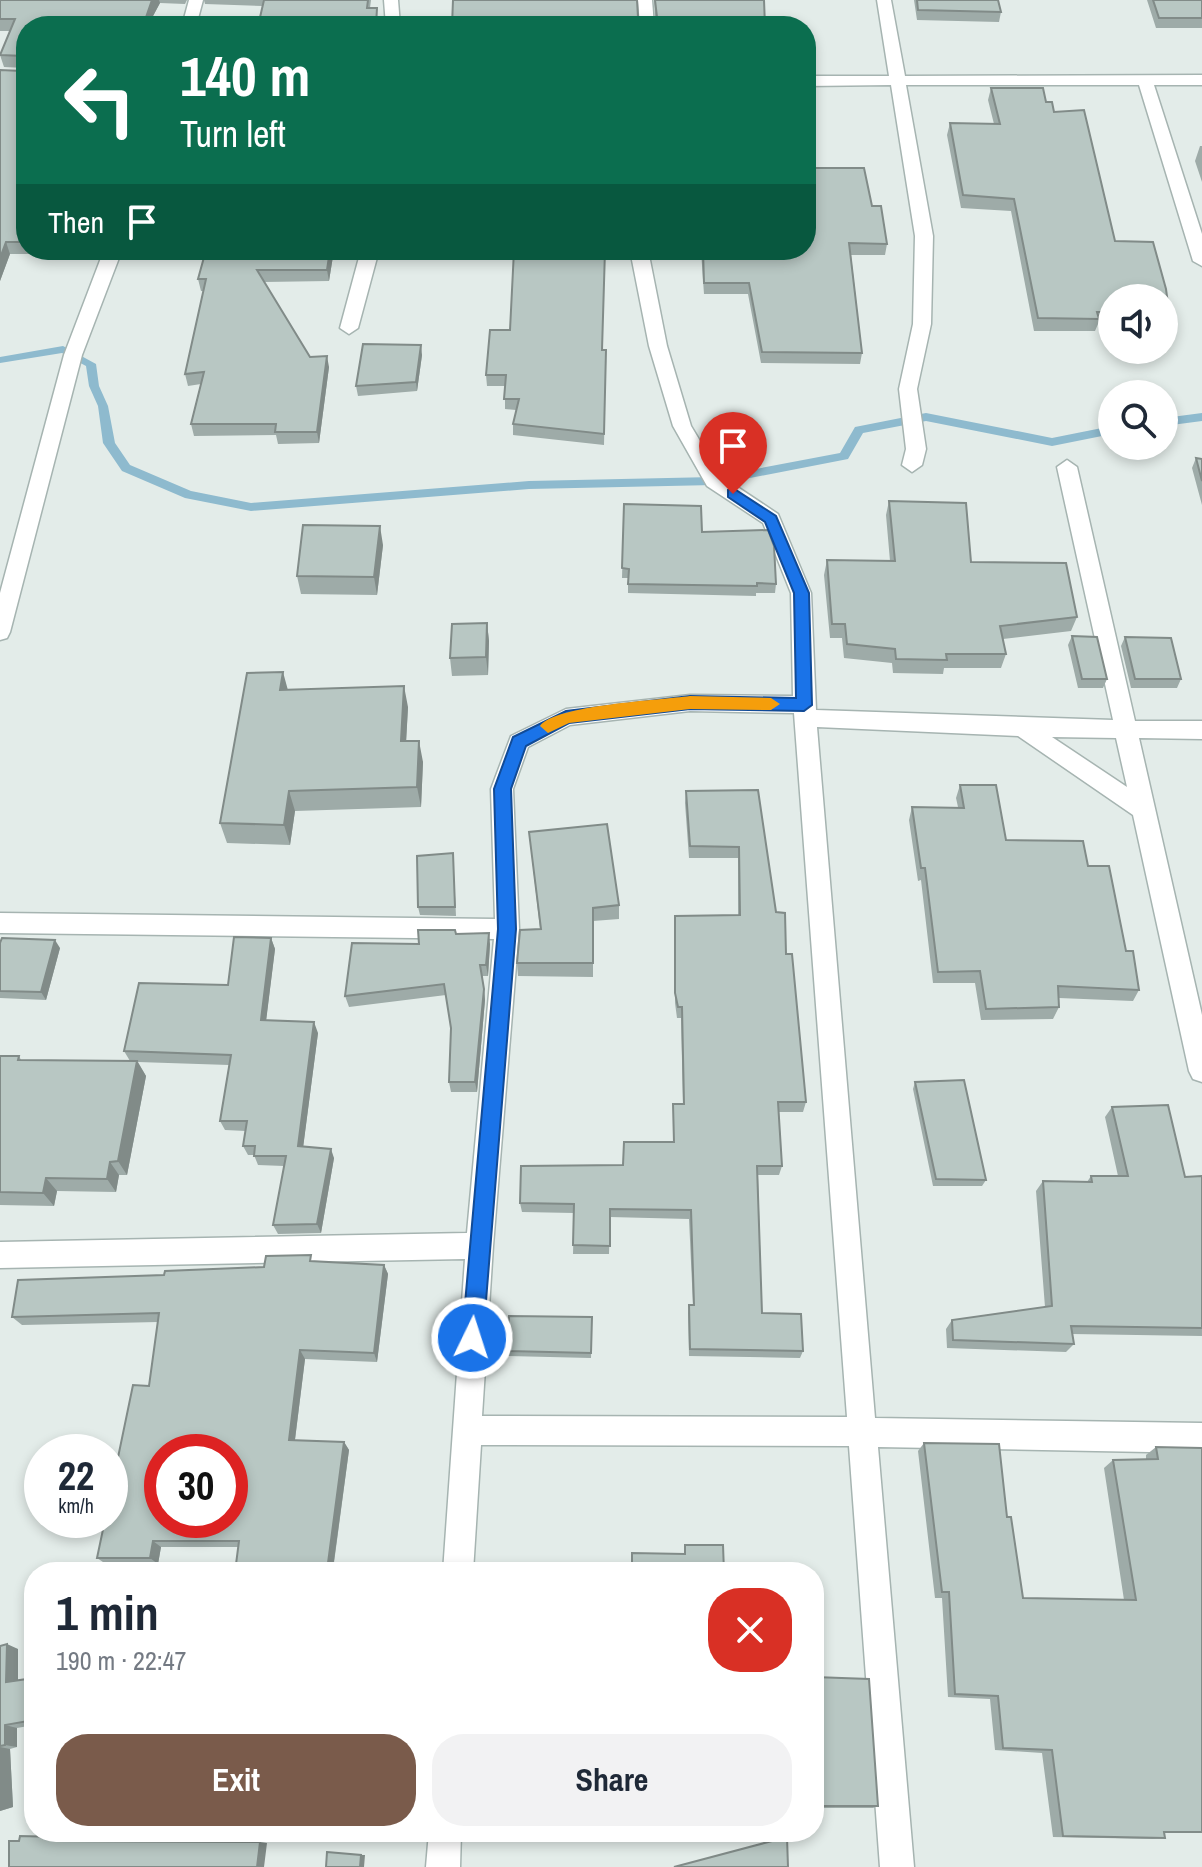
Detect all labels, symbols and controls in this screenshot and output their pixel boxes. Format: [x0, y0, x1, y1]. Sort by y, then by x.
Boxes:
text: 140 m [180, 38, 310, 113]
icon: left [48, 48, 152, 152]
text: Turn left [180, 110, 286, 158]
icon: arrive [120, 200, 164, 244]
text: Then [48, 202, 104, 242]
map controls [1098, 284, 1178, 460]
button: sound [1098, 284, 1178, 364]
button: search [1098, 380, 1178, 460]
pin [699, 412, 767, 494]
icon: arrive [711, 424, 755, 468]
position arrow [430, 1296, 514, 1380]
speed limit sign: 30 [144, 1434, 248, 1538]
text: 22 [58, 1449, 94, 1502]
text: km/h [58, 1492, 94, 1519]
text: 1 min [56, 1580, 159, 1645]
button: close [708, 1588, 792, 1672]
text: 190 m · 22:47 [56, 1643, 186, 1678]
button: Exit [56, 1734, 416, 1826]
button: Share [432, 1734, 792, 1826]

